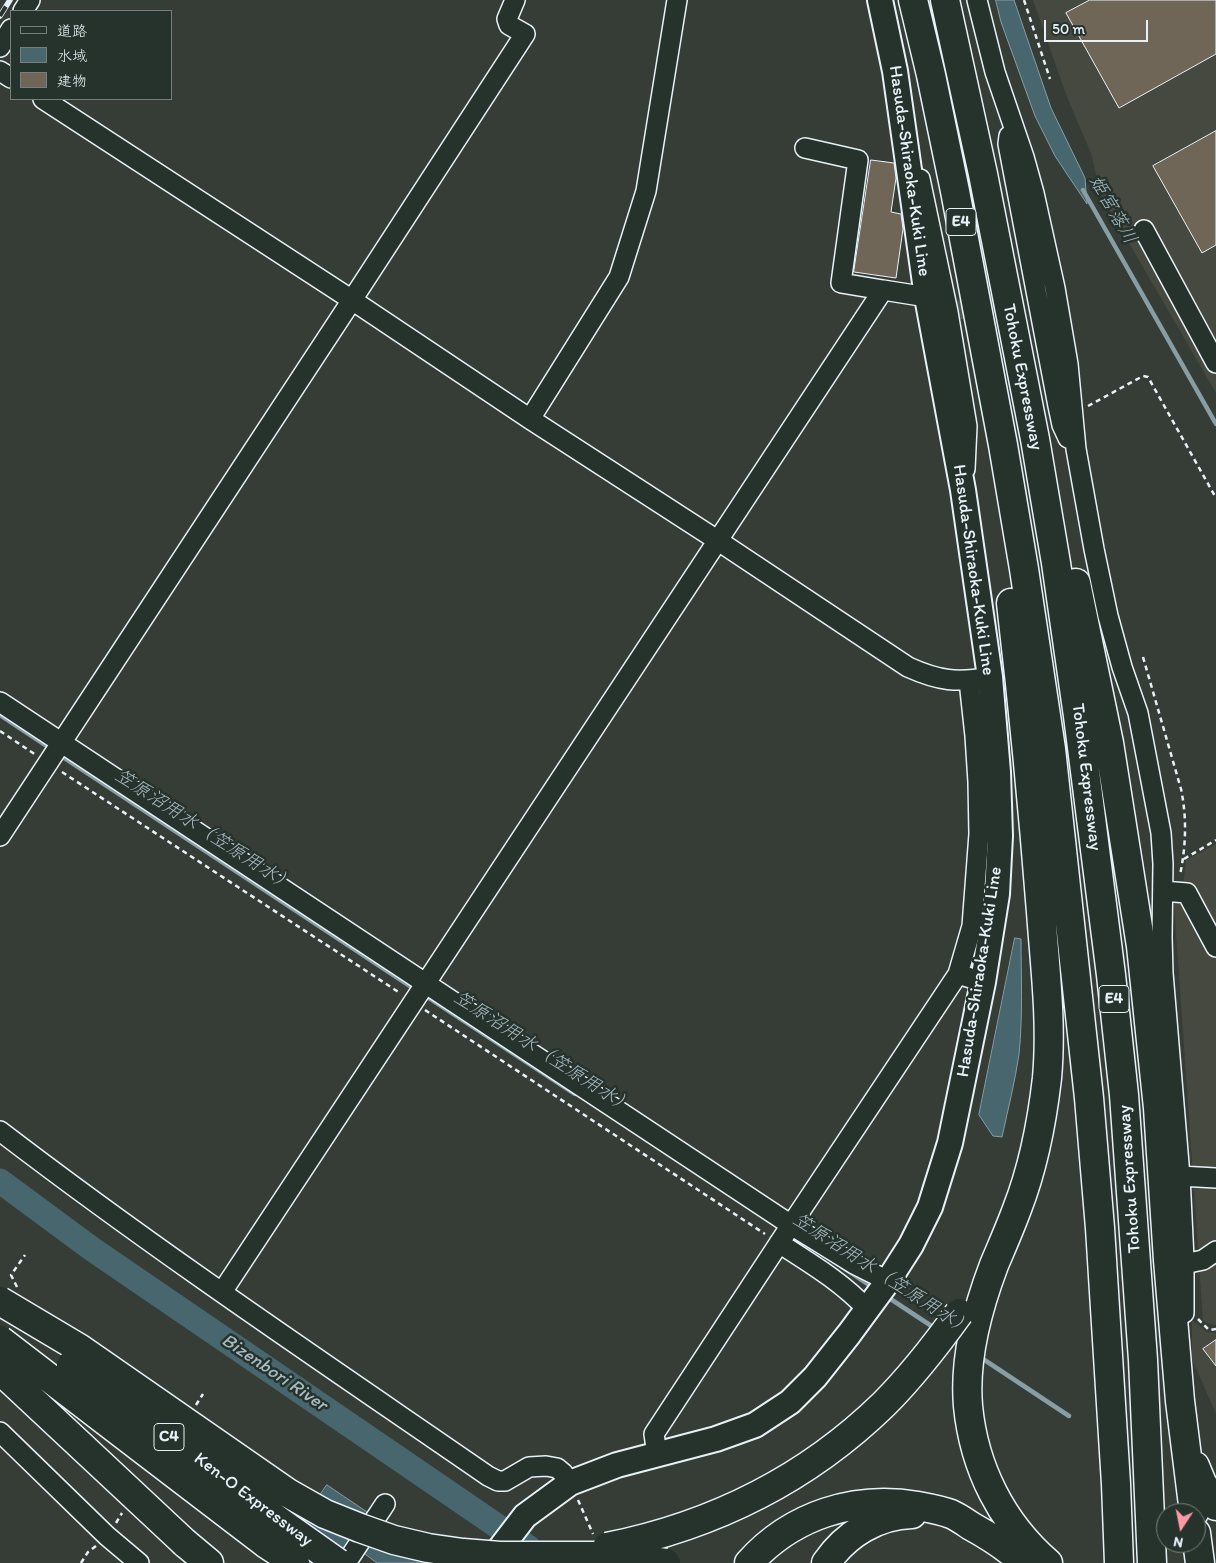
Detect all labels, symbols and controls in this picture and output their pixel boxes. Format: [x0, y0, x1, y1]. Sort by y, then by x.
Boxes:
legend [10, 10, 172, 100]
scale bar [1046, 10, 1150, 42]
text: 50 m [1052, 20, 1085, 38]
text: 道路 [57, 22, 87, 40]
text: 水域 [57, 47, 87, 65]
street label: Hasuda-Shiraoka-Kuki Line [883, 64, 935, 278]
text: 建物 [57, 72, 87, 90]
water label: 姫宮落川 [1083, 171, 1141, 249]
road number: E4 [946, 208, 976, 236]
street label: Tohoku Expressway [997, 302, 1047, 452]
street label: Hasuda-Shiraoka-Kuki Line [947, 463, 999, 677]
street label: Tohoku Expressway [1066, 702, 1106, 852]
water label: 笠原沼用水（笠原用水） [110, 765, 298, 897]
street label: Hasuda-Shiraoka-Kuki Line [953, 865, 1007, 1079]
road number: E4 [1099, 986, 1129, 1012]
water label: 笠原沼用水（笠原用水） [449, 987, 637, 1119]
street label: Tohoku Expressway [1114, 1104, 1146, 1254]
water label: 笠原沼用水（笠原用水） [788, 1209, 976, 1341]
water label: Bizenbori River [217, 1329, 331, 1417]
road number: C4 [154, 1424, 184, 1450]
street label: Ken-O Expressway [189, 1448, 317, 1552]
north arrow [1156, 1503, 1206, 1553]
text: N [1172, 1533, 1185, 1551]

